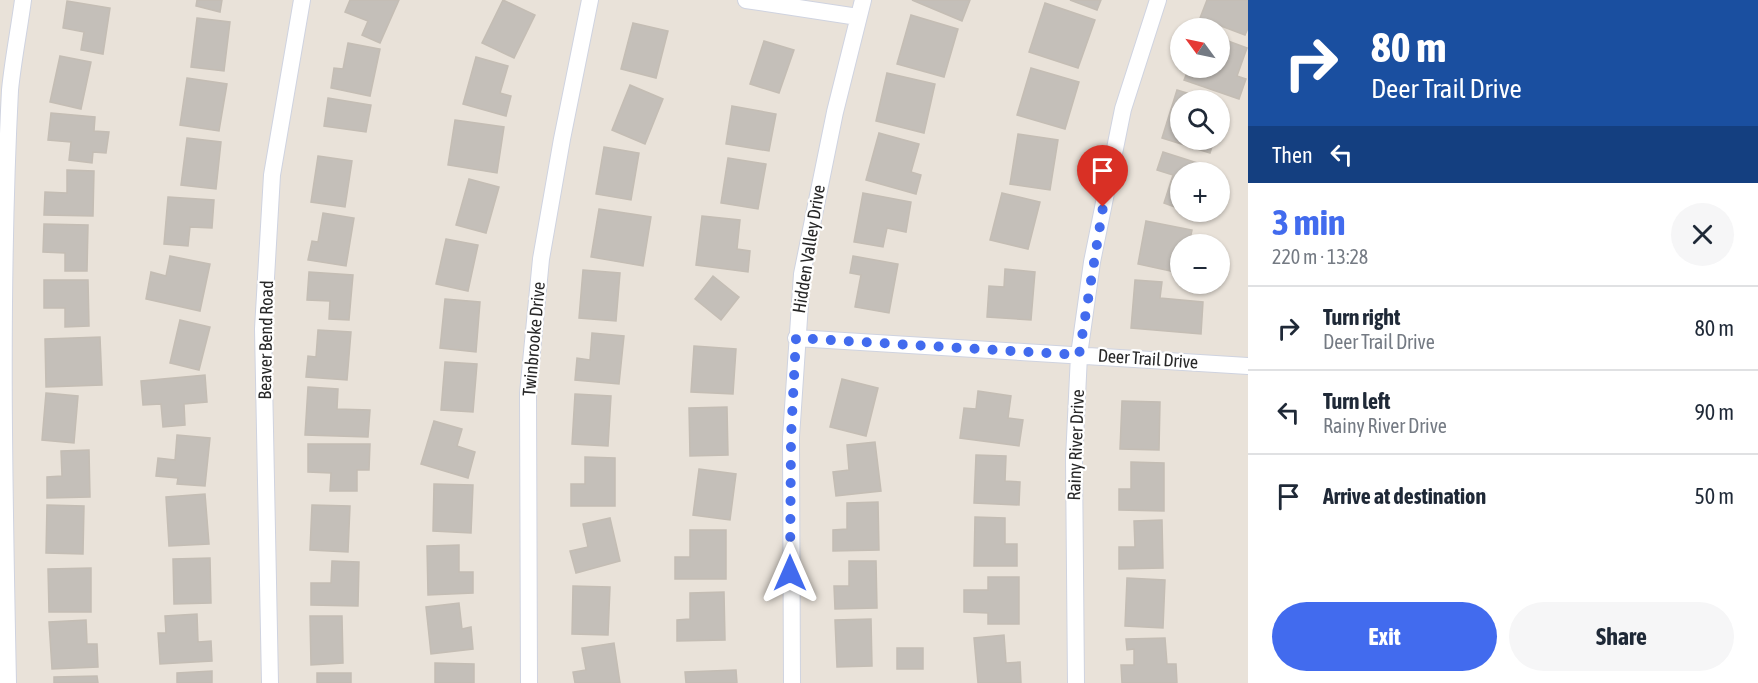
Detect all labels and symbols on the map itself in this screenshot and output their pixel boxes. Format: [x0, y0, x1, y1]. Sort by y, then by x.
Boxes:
north arrow [1170, 18, 1230, 78]
pin [1077, 145, 1128, 207]
street label: Hidden Valley Drive [788, 183, 829, 315]
street label: Beaver Bend Road [254, 280, 277, 400]
street label: Twinbrooke Drive [518, 281, 549, 397]
street label: Deer Trail Drive [1097, 345, 1199, 372]
street label: Rainy River Drive [1063, 389, 1088, 501]
position arrow [758, 541, 822, 605]

